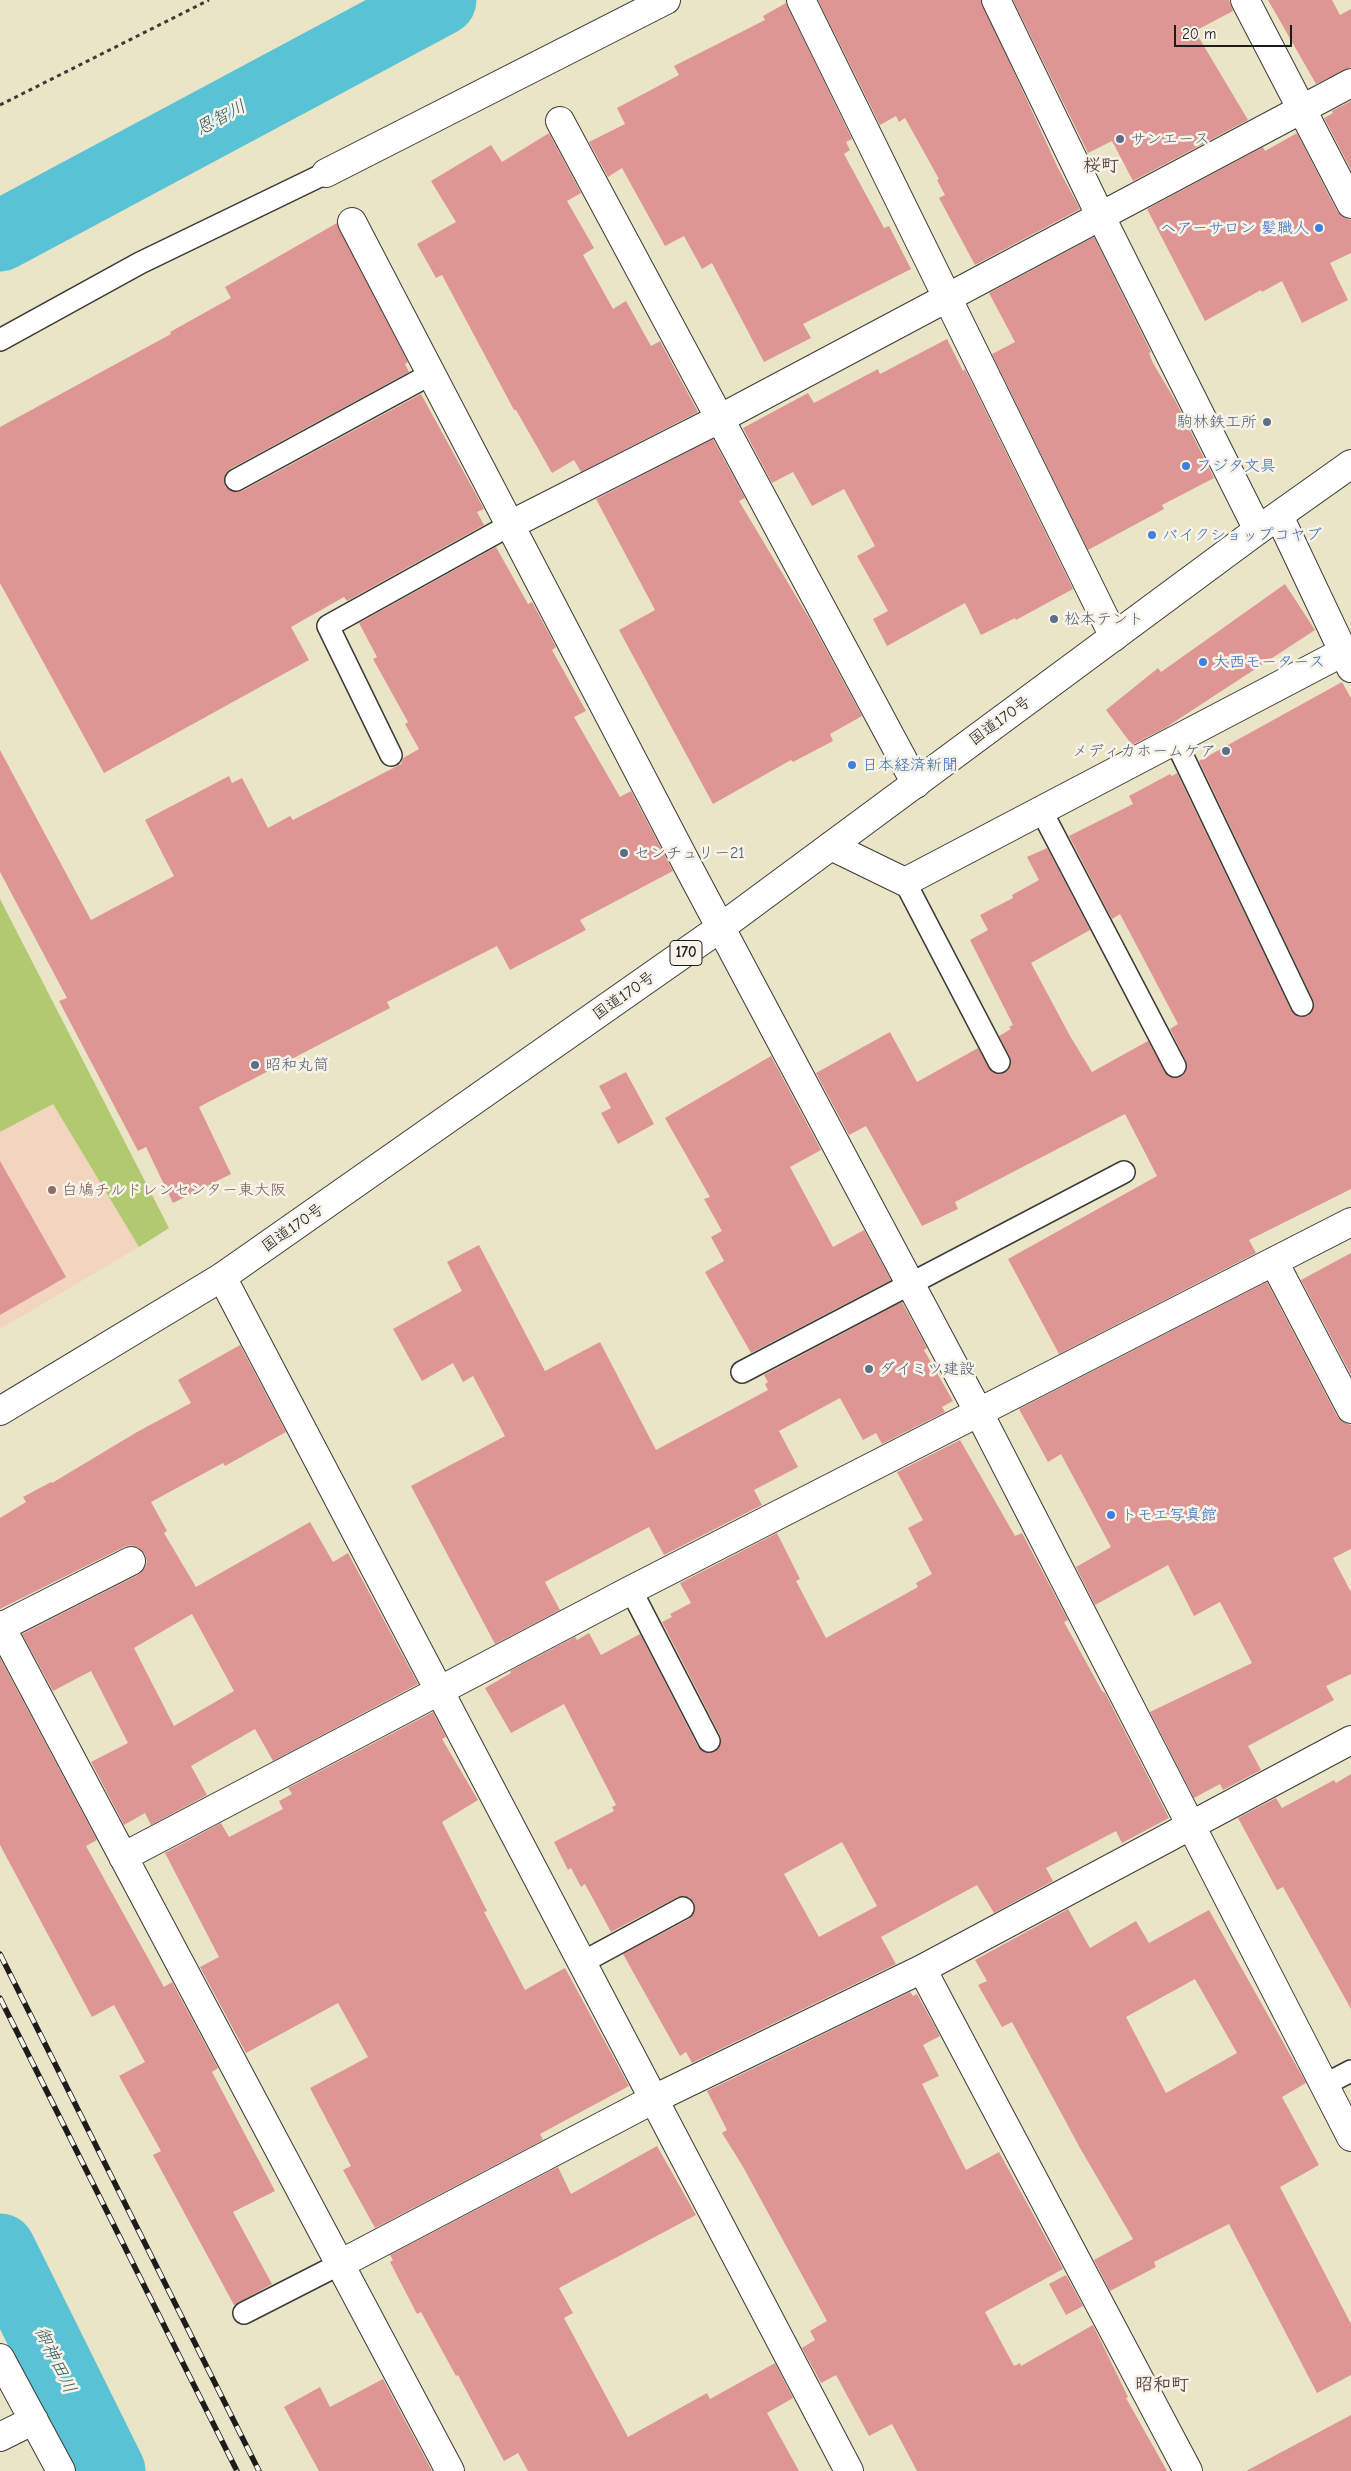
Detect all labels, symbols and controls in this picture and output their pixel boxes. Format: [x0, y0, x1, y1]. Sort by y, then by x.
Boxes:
scale bar [1176, 15, 1294, 47]
text: 20 m [1182, 25, 1216, 43]
water label: 恩智川 [192, 96, 250, 140]
place label: サンエース [1130, 129, 1210, 149]
marker: サンエース [1114, 133, 1126, 145]
district label: 桜町 [1083, 155, 1119, 177]
place label: ヘアーサロン 髪職人 [1160, 218, 1309, 238]
marker: ヘアーサロン 髪職人 [1313, 222, 1325, 234]
place label: 駒林鉄工所 [1177, 412, 1257, 432]
marker: 駒林鉄工所 [1261, 416, 1273, 428]
place label: フジタ文具 [1196, 456, 1276, 476]
marker: フジタ文具 [1180, 460, 1192, 472]
place label: バイクショップコヤブ [1162, 525, 1322, 545]
marker: バイクショップコヤブ [1146, 529, 1158, 541]
place label: 松本テント [1064, 609, 1144, 629]
marker: 松本テント [1048, 613, 1060, 625]
place label: 大西モータース [1213, 652, 1325, 672]
marker: 大西モータース [1197, 656, 1209, 668]
street label: 国道170号 [965, 692, 1035, 750]
place label: メディカホームケア [1072, 741, 1216, 761]
marker: メディカホームケア [1220, 745, 1232, 757]
place label: 日本経済新聞 [862, 755, 958, 775]
marker: 日本経済新聞 [846, 759, 858, 771]
place label: センチュリー21 [634, 843, 745, 863]
marker: センチュリー21 [618, 847, 630, 859]
road number: 170 [670, 940, 702, 966]
street label: 国道170号 [589, 968, 659, 1024]
place label: 昭和丸筒 [265, 1055, 329, 1075]
marker: 昭和丸筒 [249, 1059, 261, 1071]
place label: 白鳩チルドレンセンター東大阪 [62, 1180, 286, 1200]
marker: 白鳩チルドレンセンター東大阪 [46, 1184, 58, 1196]
street label: 国道170号 [258, 1200, 328, 1256]
place label: ダイミツ建設 [879, 1359, 975, 1379]
marker: ダイミツ建設 [863, 1363, 875, 1375]
place label: トモエ写真館 [1121, 1505, 1217, 1525]
marker: トモエ写真館 [1105, 1509, 1117, 1521]
water label: 御神田川 [30, 2323, 80, 2397]
district label: 昭和町 [1135, 2374, 1189, 2396]

